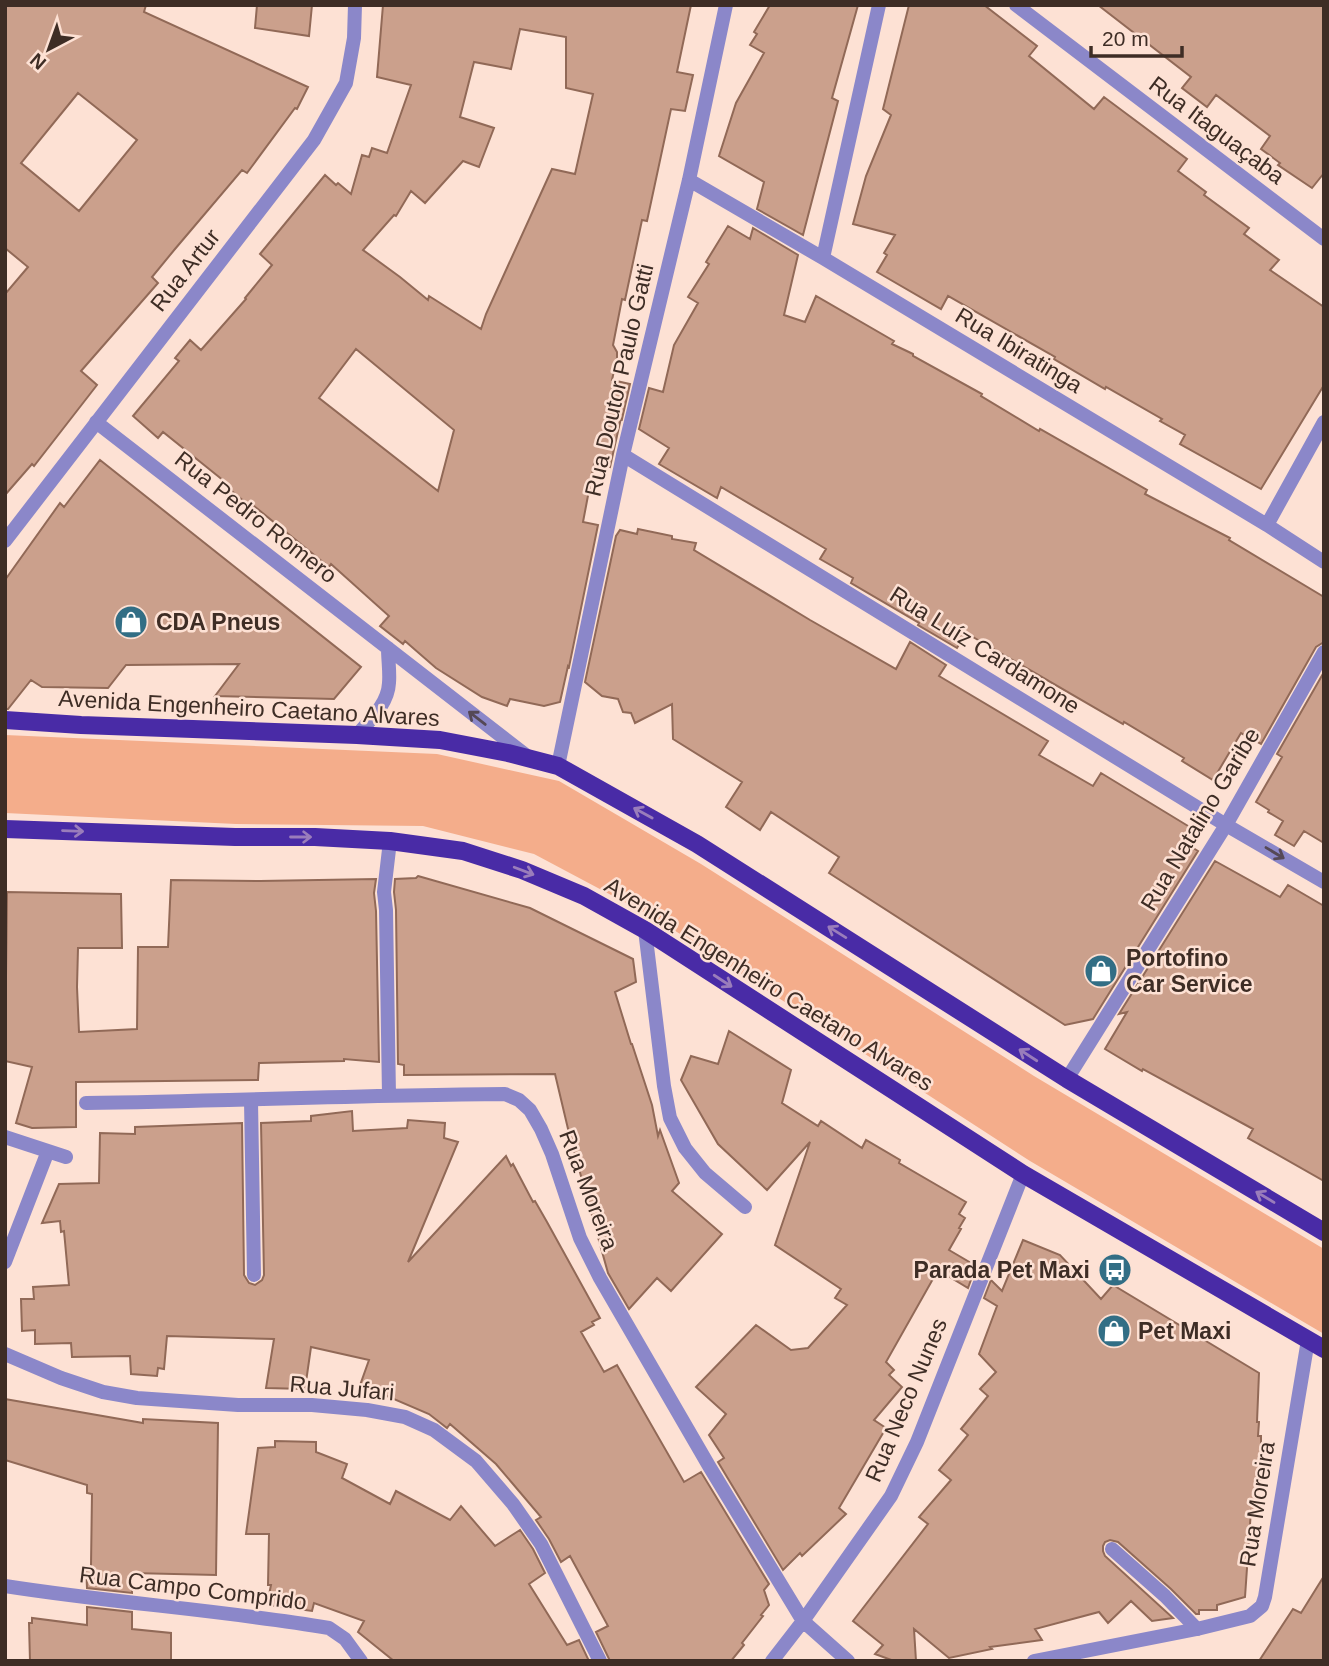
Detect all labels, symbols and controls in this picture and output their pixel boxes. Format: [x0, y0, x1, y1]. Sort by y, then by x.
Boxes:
north arrow [14, 14, 84, 84]
scale bar [1091, 14, 1182, 58]
text: 20 m [1102, 27, 1149, 50]
text: N [26, 49, 50, 74]
street label: Rua Itaguaçaba [1144, 71, 1290, 189]
street label: Rua Artur [145, 223, 225, 316]
street label: Rua Doutor Paulo Gatti [580, 261, 658, 499]
street label: Rua Ibiratinga [951, 302, 1087, 398]
street label: Rua Pedro Romero [170, 446, 342, 588]
street label: Rua Luíz Cardamone [885, 581, 1085, 719]
shop icon: CDA Pneus [112, 603, 150, 641]
place label: CDA Pneus [156, 609, 280, 635]
street label: Avenida Engenheiro Caetano Alvares [58, 685, 440, 731]
one-way arrow [469, 710, 487, 725]
street label: Rua Natalino Garibe [1135, 723, 1265, 915]
one-way arrow [633, 806, 653, 820]
one-way arrow [62, 824, 85, 837]
one-way arrow [289, 830, 312, 844]
one-way arrow [1265, 847, 1285, 861]
one-way arrow [513, 866, 535, 878]
street label: Avenida Engenheiro Caetano Alvares [600, 872, 938, 1096]
one-way arrow [827, 925, 847, 939]
place label: Portofino Car Service [1126, 945, 1253, 997]
shop icon: Portofino Car Service [1082, 952, 1120, 990]
one-way arrow [712, 975, 732, 989]
one-way arrow [1019, 1047, 1039, 1061]
street label: Rua Moreira [554, 1126, 624, 1254]
one-way arrow [1256, 1190, 1276, 1204]
bus stop icon: Parada Pet Maxi [1096, 1251, 1134, 1289]
place label: Parada Pet Maxi [914, 1257, 1090, 1283]
shop icon: Pet Maxi [1095, 1312, 1133, 1350]
street label: Rua Neco Nunes [860, 1314, 952, 1486]
place label: Pet Maxi [1138, 1318, 1231, 1344]
street label: Rua Jufari [289, 1370, 395, 1406]
street label: Rua Moreira [1234, 1439, 1280, 1569]
street label: Rua Campo Comprido [78, 1561, 308, 1615]

